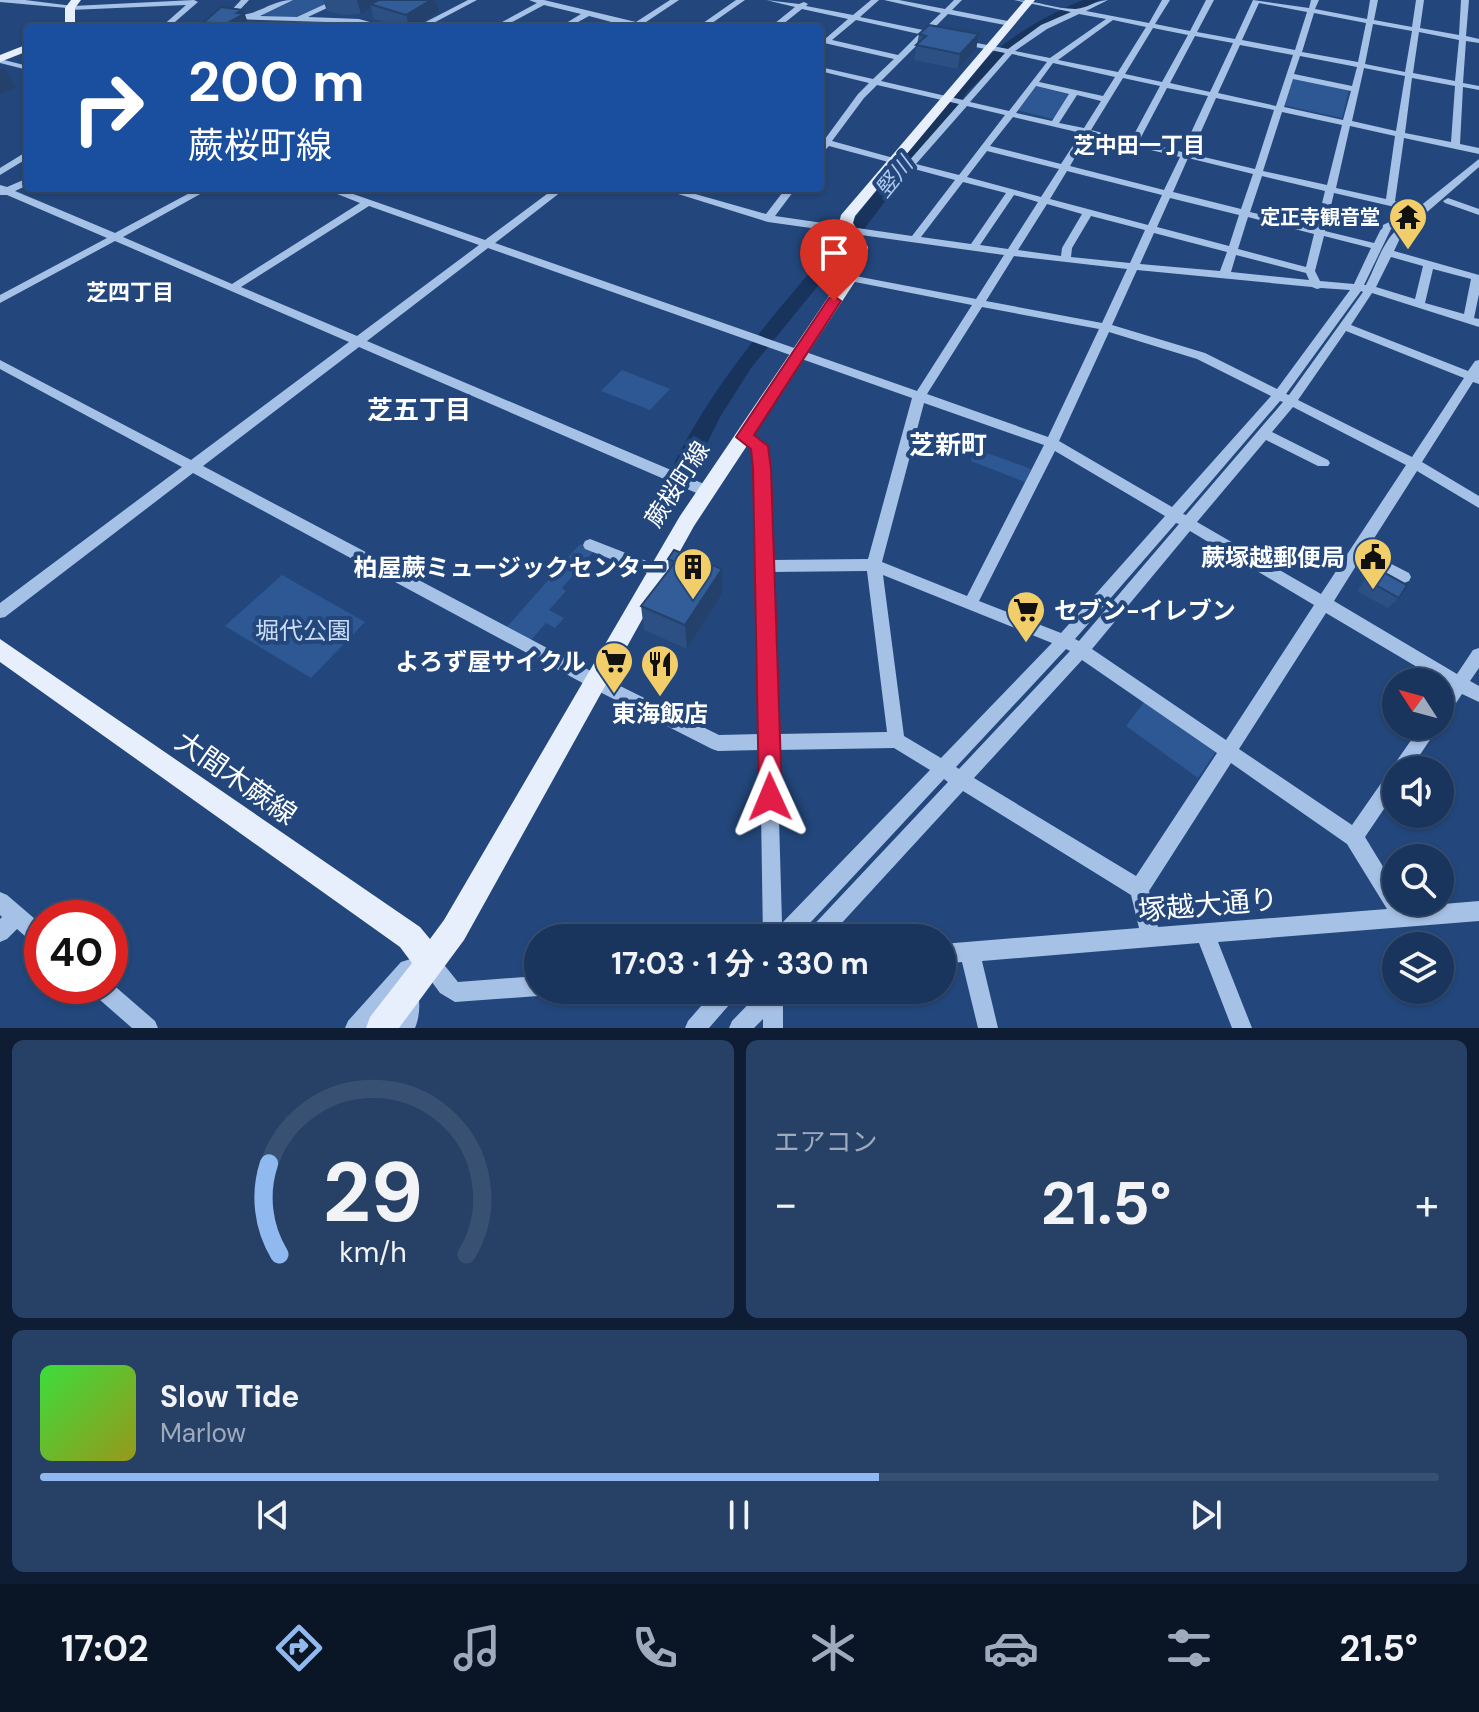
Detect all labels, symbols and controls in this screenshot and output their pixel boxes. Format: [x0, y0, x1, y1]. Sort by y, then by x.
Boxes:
text: 200 m [188, 45, 365, 118]
icon: right [56, 56, 160, 160]
text: 蕨桜町線 [188, 122, 332, 169]
district label: 芝中田一丁目 [1073, 131, 1205, 160]
water label: 竪川 [869, 149, 920, 203]
temple icon: 定正寺観音堂 [1387, 196, 1429, 251]
place label: 定正寺観音堂 [1260, 204, 1380, 230]
pin [800, 219, 868, 301]
icon: arrive [812, 231, 856, 275]
district label: 芝四丁目 [86, 278, 174, 307]
district label: 芝五丁目 [367, 393, 471, 427]
district label: 芝新町 [909, 428, 987, 462]
street label: 蕨桜町線 [638, 435, 716, 533]
public building icon: 蕨塚越郵便局 [1352, 536, 1394, 591]
place label: 蕨塚越郵便局 [1201, 542, 1345, 573]
building icon: 柏屋蕨ミュージックセンター [672, 546, 714, 601]
place label: 柏屋蕨ミュージックセンター [353, 552, 665, 583]
supermarket icon: セブン-イレブン [1005, 589, 1047, 644]
place label: セブン-イレブン [1054, 595, 1236, 626]
park label: 堀代公園 [255, 615, 351, 646]
supermarket icon: よろず屋サイクル [593, 640, 635, 695]
restaurant icon: 東海飯店 [639, 643, 681, 698]
place label: よろず屋サイクル [395, 646, 586, 677]
north arrow [1382, 668, 1454, 740]
map controls [1382, 668, 1454, 1004]
place label: 東海飯店 [612, 698, 708, 729]
street label: 大間木蕨線 [168, 723, 304, 833]
position arrow [728, 755, 812, 839]
button: sound [1382, 756, 1454, 828]
button: search [1382, 844, 1454, 916]
street label: 塚越大通り [1137, 880, 1279, 930]
speed limit sign: 40 [24, 900, 128, 1004]
button: layers [1382, 932, 1454, 1004]
text: 17:03 · 1 分 · 330 m [611, 944, 869, 983]
text: エアコン [774, 1125, 878, 1159]
text: 29 [323, 1138, 423, 1247]
text: 21.5° [1041, 1164, 1172, 1243]
text: − [774, 1175, 798, 1233]
text: + [1415, 1175, 1439, 1233]
text: km/h [339, 1234, 407, 1271]
text: Slow Tide [160, 1377, 299, 1416]
text: Marlow [160, 1416, 246, 1450]
icon: previous [251, 1493, 295, 1537]
icon: pause [717, 1493, 761, 1537]
icon: next [1184, 1493, 1228, 1537]
icon: directions [271, 1620, 327, 1676]
icon: music [449, 1620, 505, 1676]
icon: phone [627, 1620, 683, 1676]
icon: climate [805, 1620, 861, 1676]
icon: car [983, 1620, 1039, 1676]
icon: filters [1161, 1620, 1217, 1676]
text: 17:02 [61, 1625, 149, 1672]
text: 21.5° [1340, 1625, 1418, 1672]

